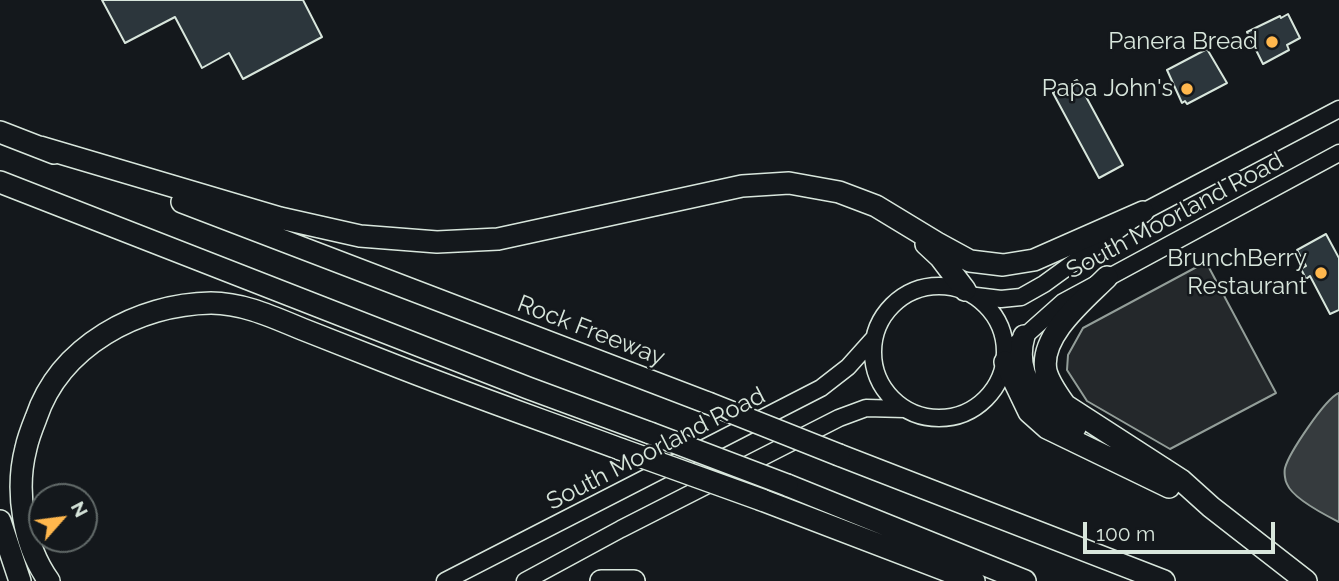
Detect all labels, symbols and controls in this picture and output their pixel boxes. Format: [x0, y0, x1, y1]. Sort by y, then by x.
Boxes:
place label: Panera Bread [1108, 28, 1258, 56]
marker: Panera Bread [1264, 34, 1280, 50]
place label: Papa John's [1042, 75, 1173, 103]
marker: Papa John's [1179, 81, 1195, 97]
street label: South Moorland Road [1062, 147, 1288, 285]
place label: BrunchBerry Restaurant [1167, 245, 1307, 301]
marker: BrunchBerry Restaurant [1313, 265, 1329, 281]
street label: Rock Freeway [513, 290, 669, 372]
street label: South Moorland Road [542, 381, 770, 517]
north arrow [28, 483, 98, 553]
text: N [67, 498, 93, 521]
scale bar [1087, 508, 1280, 552]
text: 100 m [1096, 521, 1155, 546]

